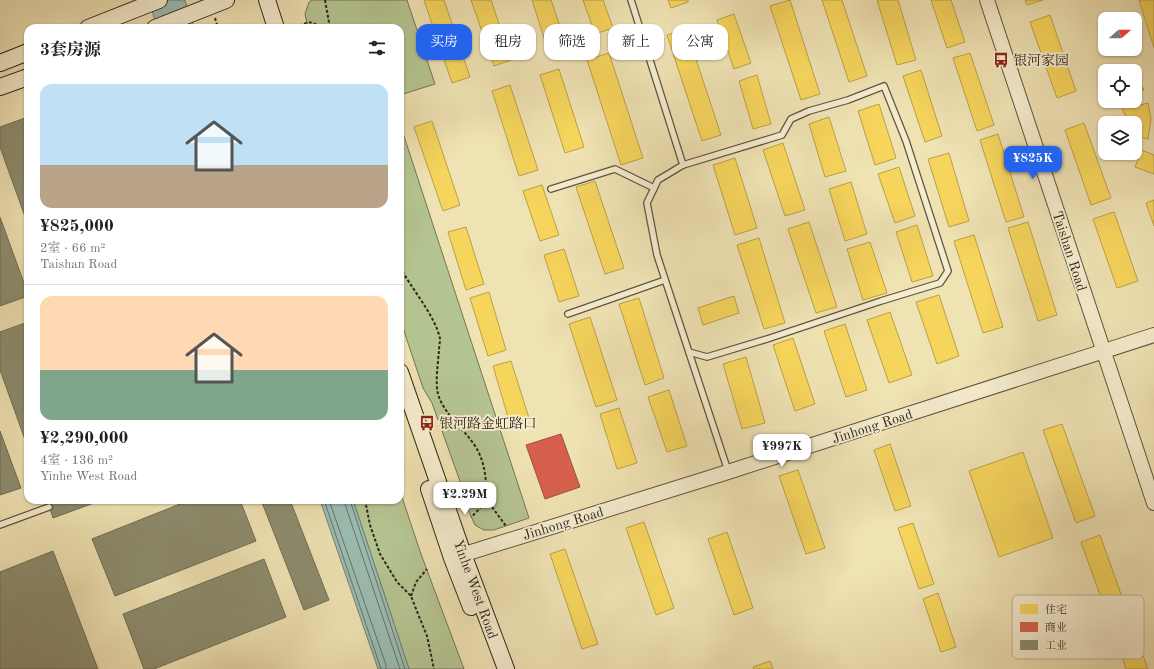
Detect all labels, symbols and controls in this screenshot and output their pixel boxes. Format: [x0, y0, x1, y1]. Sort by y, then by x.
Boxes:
north arrow [1098, 12, 1142, 56]
map controls [1098, 12, 1142, 160]
chip: 买房 [416, 24, 472, 60]
chip: 租房 [480, 24, 536, 60]
chip: 筛选 [544, 24, 600, 60]
chip: 新上 [608, 24, 664, 60]
chip: 公寓 [672, 24, 728, 60]
icon: filters [366, 37, 388, 59]
text: 3套房源 [40, 42, 101, 59]
bus stop icon: 银河家园 [992, 51, 1010, 69]
place label: 银河家园 [1013, 53, 1069, 68]
button: locate [1098, 64, 1142, 108]
icon: home [178, 110, 250, 182]
button: layers [1098, 116, 1142, 160]
pin: ¥825K [1005, 146, 1061, 180]
text: ¥825K [1013, 152, 1053, 165]
street label: Taishan Road [1050, 210, 1089, 293]
text: ¥825,000 [40, 218, 114, 235]
text: 2室 · 66 m² [40, 242, 105, 255]
text: Taishan Road [40, 258, 117, 271]
icon: home [178, 322, 250, 394]
street label: Jinhong Road [830, 407, 914, 447]
bus stop icon: 银河路金虹路口 [418, 414, 436, 432]
place label: 银河路金虹路口 [439, 416, 537, 431]
text: ¥2,290,000 [40, 430, 128, 447]
pin: ¥997K [754, 434, 810, 468]
text: ¥997K [762, 440, 802, 453]
text: 4室 · 136 m² [40, 454, 113, 467]
text: Yinhe West Road [40, 470, 137, 483]
pin: ¥2.29M [432, 482, 498, 516]
text: ¥2.29M [442, 488, 488, 501]
street label: Jinhong Road [521, 505, 605, 543]
street label: Yinhe West Road [451, 538, 500, 641]
legend [1012, 595, 1144, 659]
text: 住宅 [1045, 603, 1067, 616]
text: 商业 [1045, 621, 1067, 634]
text: 工业 [1045, 639, 1067, 652]

